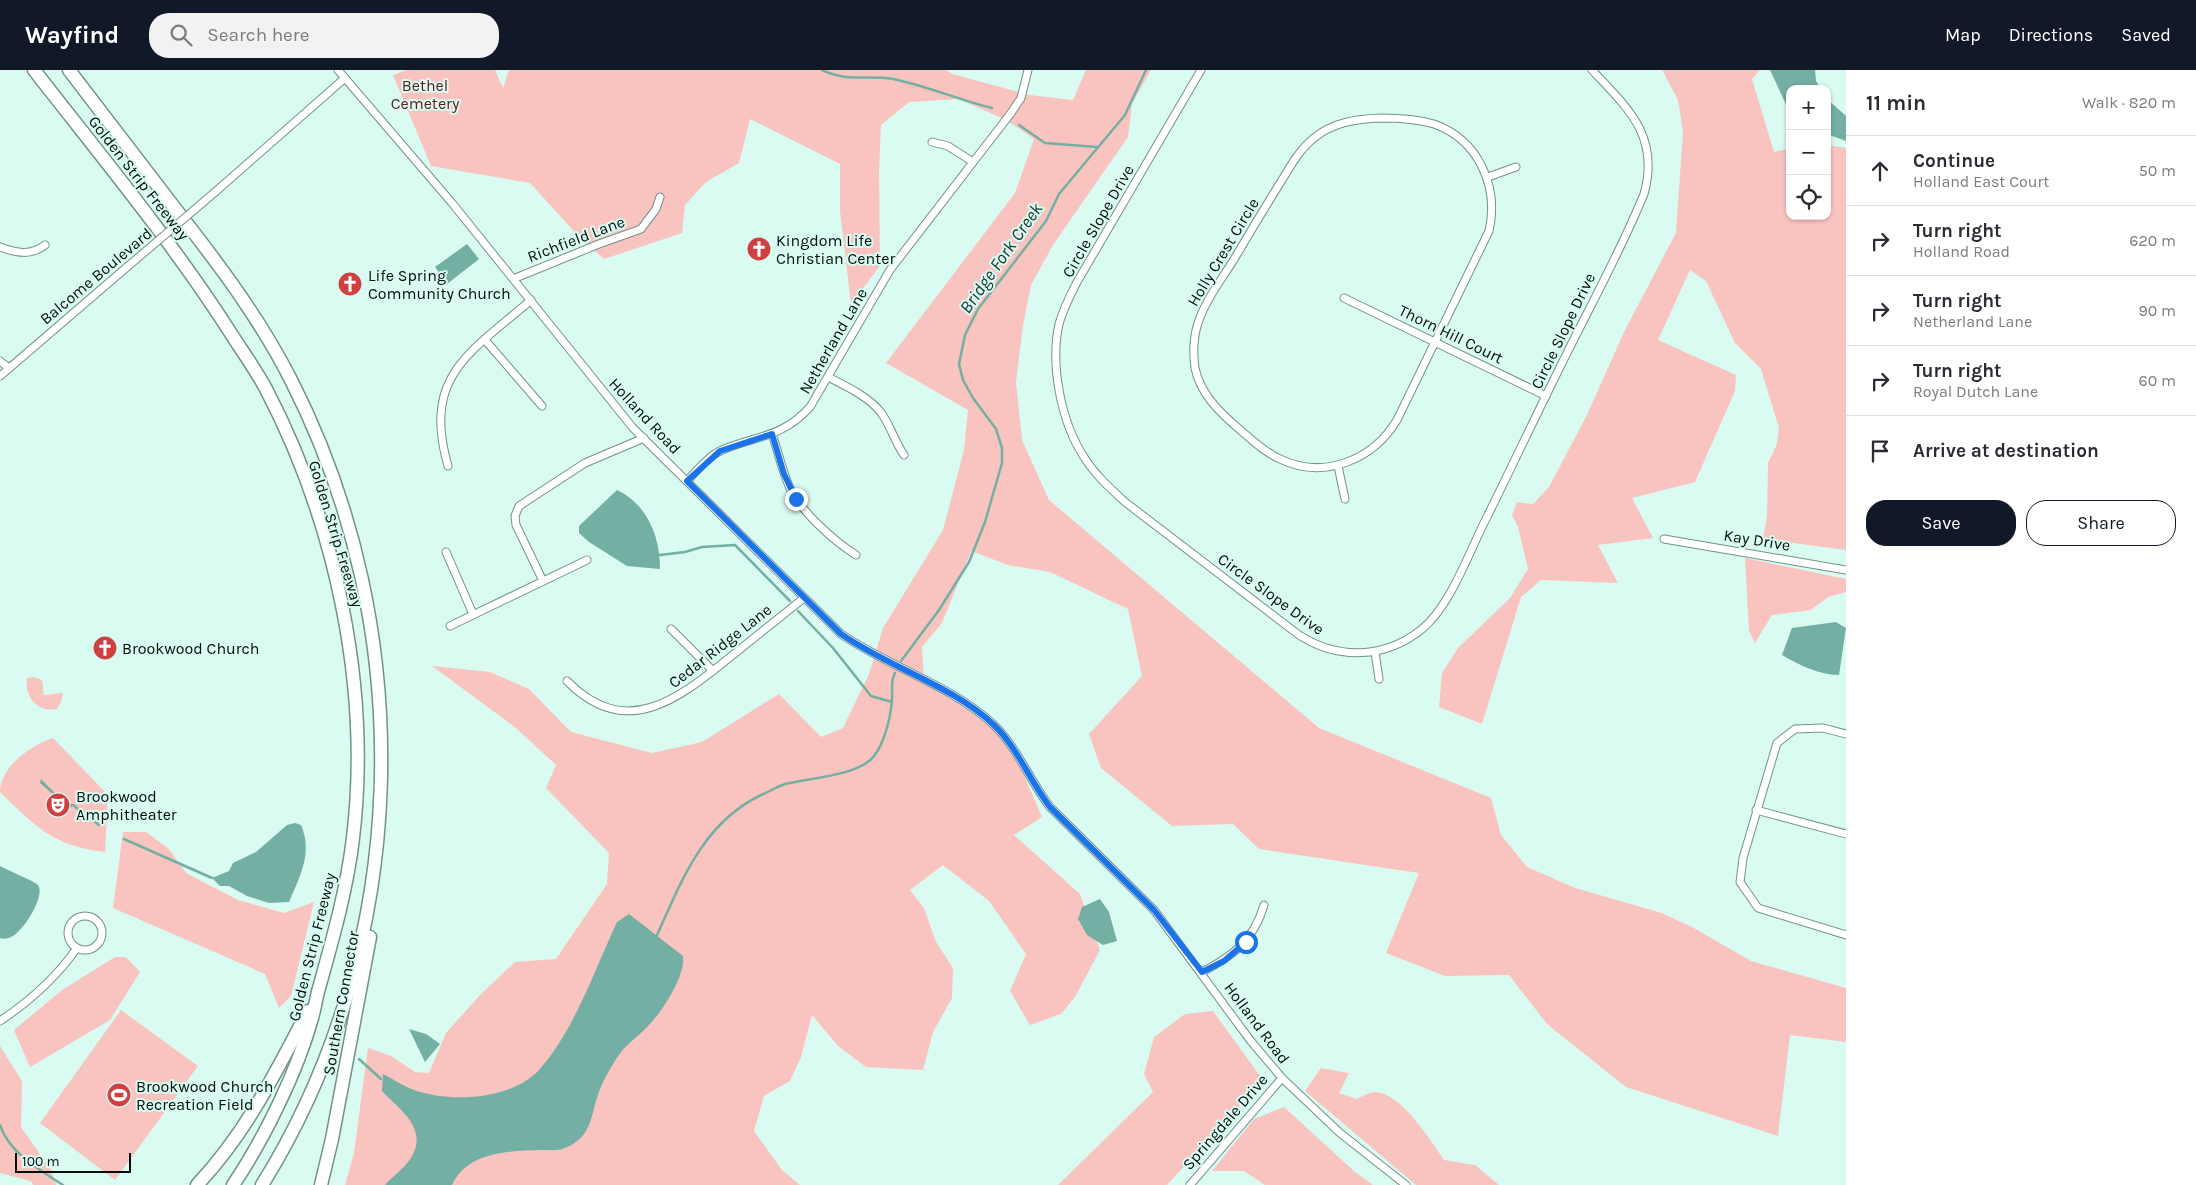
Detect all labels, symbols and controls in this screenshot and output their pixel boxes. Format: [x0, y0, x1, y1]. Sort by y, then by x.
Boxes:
search box [149, 13, 499, 58]
text: Wayfind [25, 21, 119, 49]
icon: search [167, 21, 195, 49]
text: Search here [207, 24, 309, 46]
text: Map [1945, 24, 1981, 46]
text: Directions [2009, 24, 2093, 46]
text: Saved [2121, 24, 2171, 46]
park label: Bethel Cemetery [391, 76, 460, 113]
map controls [1786, 85, 1831, 220]
button: + [1786, 85, 1831, 130]
text: 11 min [1866, 91, 1926, 115]
text: Walk · 820 m [2082, 93, 2176, 112]
street label: Golden Strip Freeway [85, 112, 194, 244]
button: − [1786, 130, 1831, 175]
text: Continue [1913, 150, 1995, 172]
icon: ahead [1866, 157, 1894, 185]
street label: Circle Slope Drive [1058, 161, 1138, 281]
text: 50 m [2139, 161, 2176, 180]
text: Holland East Court [1913, 172, 2049, 191]
button: locate [1786, 175, 1831, 220]
street label: Holly Crest Circle [1183, 194, 1263, 310]
water label: Bridge Fork Creek [955, 198, 1048, 318]
street label: Richfield Lane [525, 212, 627, 266]
text: Turn right [1913, 220, 2002, 242]
street label: Balcome Boulevard [36, 224, 156, 328]
icon: right [1866, 227, 1894, 255]
place label: Kingdom Life Christian Center [776, 231, 895, 268]
text: 620 m [2129, 231, 2176, 250]
church icon: Kingdom Life Christian Center [746, 236, 772, 262]
text: Holland Road [1913, 242, 2010, 261]
place label: Life Spring Community Church [368, 266, 511, 303]
street label: Circle Slope Drive [1527, 270, 1599, 392]
church icon: Life Spring Community Church [337, 271, 363, 297]
street label: Netherland Lane [795, 285, 871, 397]
text: Turn right [1913, 290, 2002, 312]
icon: right [1866, 297, 1894, 325]
street label: Thorn Hill Court [1396, 300, 1506, 368]
text: 90 m [2138, 301, 2176, 320]
text: Netherland Lane [1913, 312, 2032, 331]
text: Turn right [1913, 360, 2002, 382]
icon: right [1866, 367, 1894, 395]
text: 60 m [2139, 371, 2176, 390]
street label: Holland Road [605, 374, 685, 458]
text: Royal Dutch Lane [1913, 382, 2038, 401]
icon: arrive [1866, 437, 1894, 465]
text: Arrive at destination [1913, 440, 2099, 462]
street label: Golden Strip Freeway [305, 458, 368, 610]
route end [785, 488, 808, 511]
button: Save [1866, 500, 2016, 546]
button: Share [2026, 500, 2176, 546]
street label: Kay Drive [1722, 525, 1792, 555]
street label: Circle Slope Drive [1214, 549, 1328, 639]
street label: Cedar Ridge Lane [665, 600, 775, 692]
church icon: Brookwood Church [92, 635, 118, 661]
place label: Brookwood Church [122, 639, 259, 658]
place label: Brookwood Amphitheater [76, 787, 177, 824]
theatre icon: Brookwood Amphitheater [45, 792, 71, 818]
street label: Golden Strip Freeway [284, 870, 340, 1023]
street label: Southern Connector [319, 929, 363, 1077]
route start [1235, 931, 1258, 954]
street label: Holland Road [1220, 979, 1294, 1067]
street label: Springdale Drive [1178, 1070, 1272, 1174]
place label: Brookwood Church Recreation Field [136, 1077, 273, 1114]
sports icon: Brookwood Church Recreation Field [106, 1082, 132, 1108]
scale bar [15, 1150, 131, 1173]
text: 100 m [22, 1153, 60, 1170]

